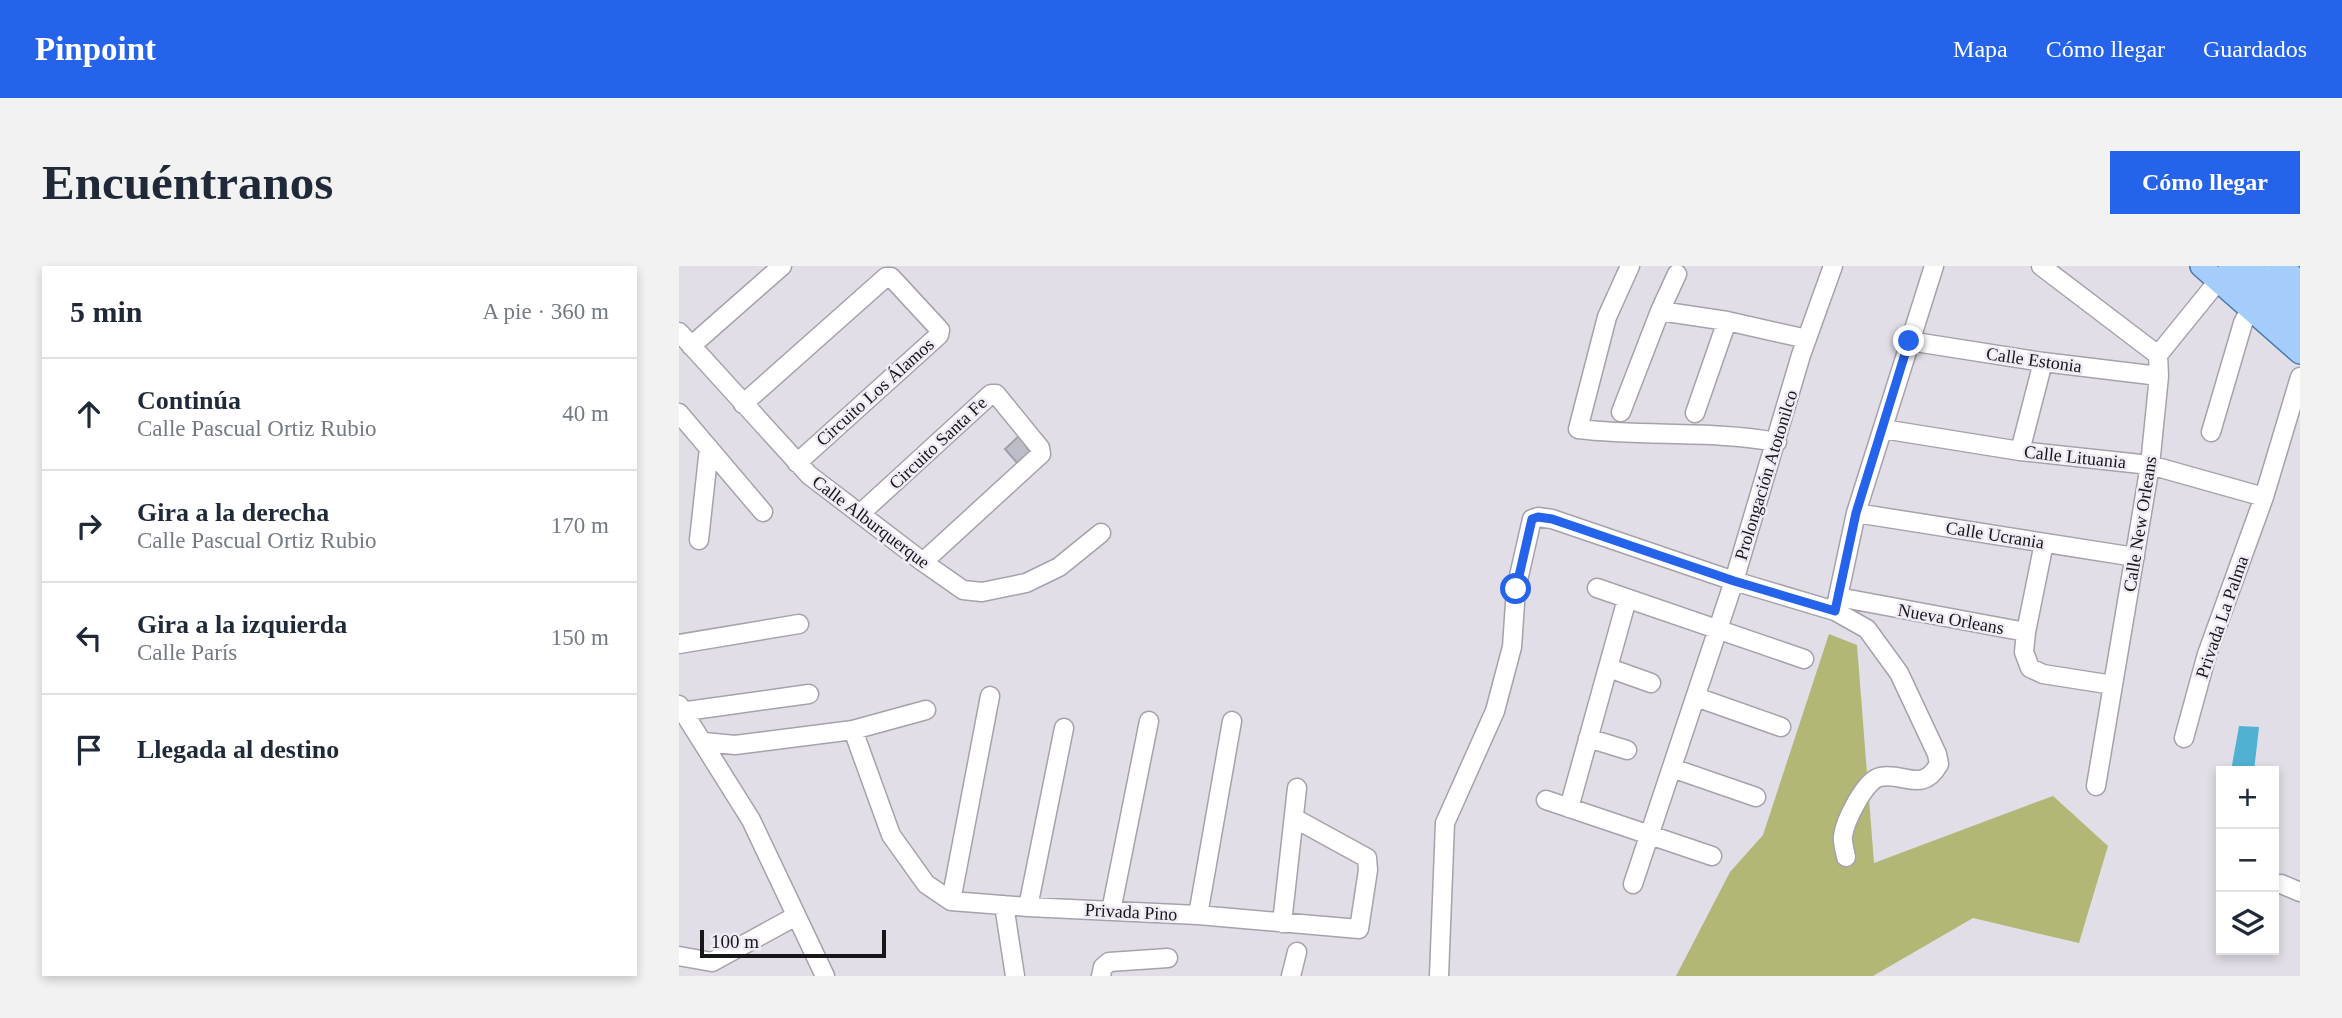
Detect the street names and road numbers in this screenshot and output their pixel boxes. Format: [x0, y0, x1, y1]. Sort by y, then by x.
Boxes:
street label: Circuito Los Álamos [812, 333, 938, 450]
street label: Calle Estonia [1985, 343, 2083, 377]
street label: Prolongación Atotonilco [1731, 388, 1801, 562]
street label: Circuito Santa Fe [885, 393, 991, 493]
street label: Calle Lituania [2023, 442, 2127, 472]
street label: Calle New Orleans [2119, 455, 2161, 593]
street label: Calle Alburquerque [808, 471, 934, 573]
street label: Calle Ucrania [1944, 517, 2046, 553]
street label: Privada La Palma [2192, 553, 2252, 681]
street label: Nueva Orleans [1896, 600, 2006, 638]
street label: Privada Pino [1084, 900, 1178, 924]

